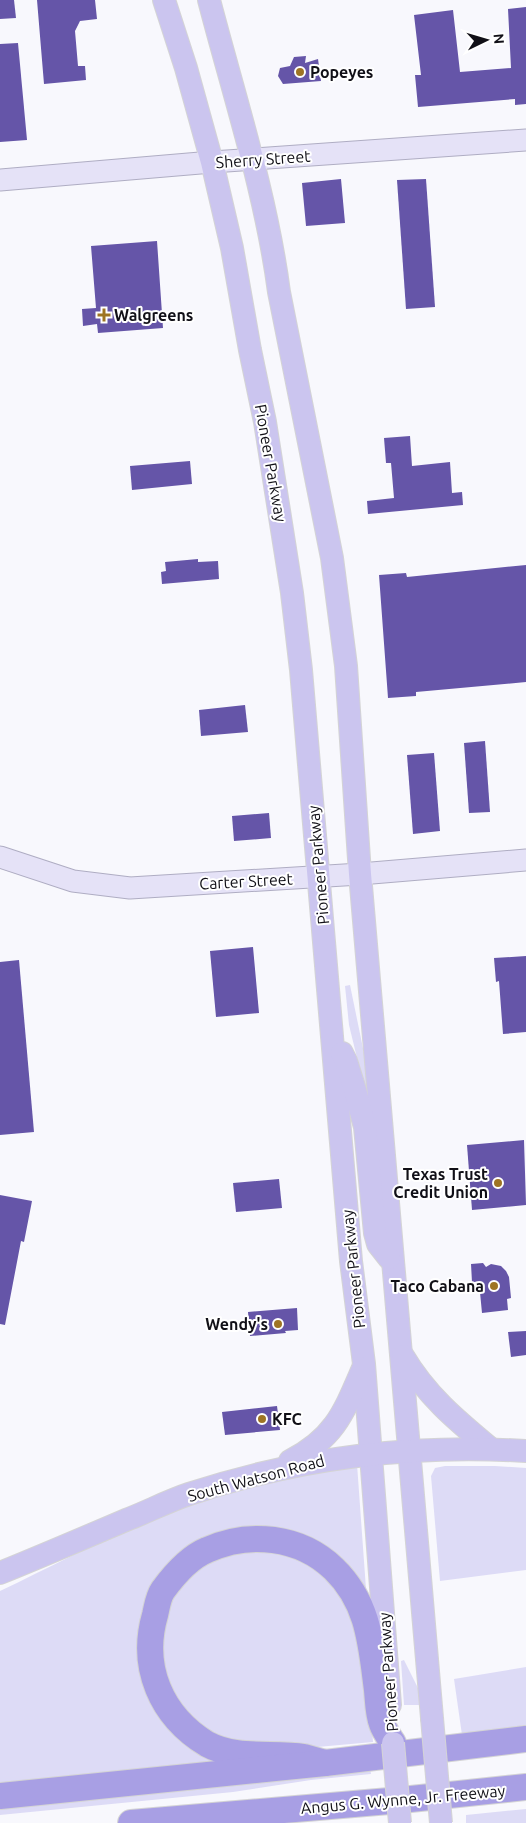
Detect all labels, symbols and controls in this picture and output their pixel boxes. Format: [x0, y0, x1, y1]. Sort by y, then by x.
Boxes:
north arrow [461, 15, 511, 65]
text: N [491, 33, 507, 45]
place label: Popeyes [310, 63, 373, 81]
marker: Popeyes [294, 66, 306, 78]
street label: Sherry Street [215, 147, 312, 171]
place label: Walgreens [114, 306, 193, 324]
marker: Walgreens [98, 309, 110, 321]
street label: Pioneer Parkway [252, 403, 290, 524]
street label: Pioneer Parkway [304, 804, 332, 925]
street label: Carter Street [199, 870, 294, 892]
place label: Texas Trust Credit Union [393, 1165, 488, 1201]
marker: Texas Trust Credit Union [492, 1177, 504, 1189]
street label: Pioneer Parkway [338, 1208, 368, 1329]
place label: Taco Cabana [390, 1277, 484, 1295]
marker: Taco Cabana [488, 1280, 500, 1292]
place label: Wendy's [205, 1315, 268, 1333]
marker: Wendy's [272, 1318, 284, 1330]
place label: KFC [272, 1410, 302, 1428]
marker: KFC [256, 1413, 268, 1425]
street label: South Watson Road [186, 1451, 326, 1505]
street label: Pioneer Parkway [375, 1611, 401, 1732]
street label: Angus G. Wynne, Jr. Freeway [300, 1781, 506, 1817]

